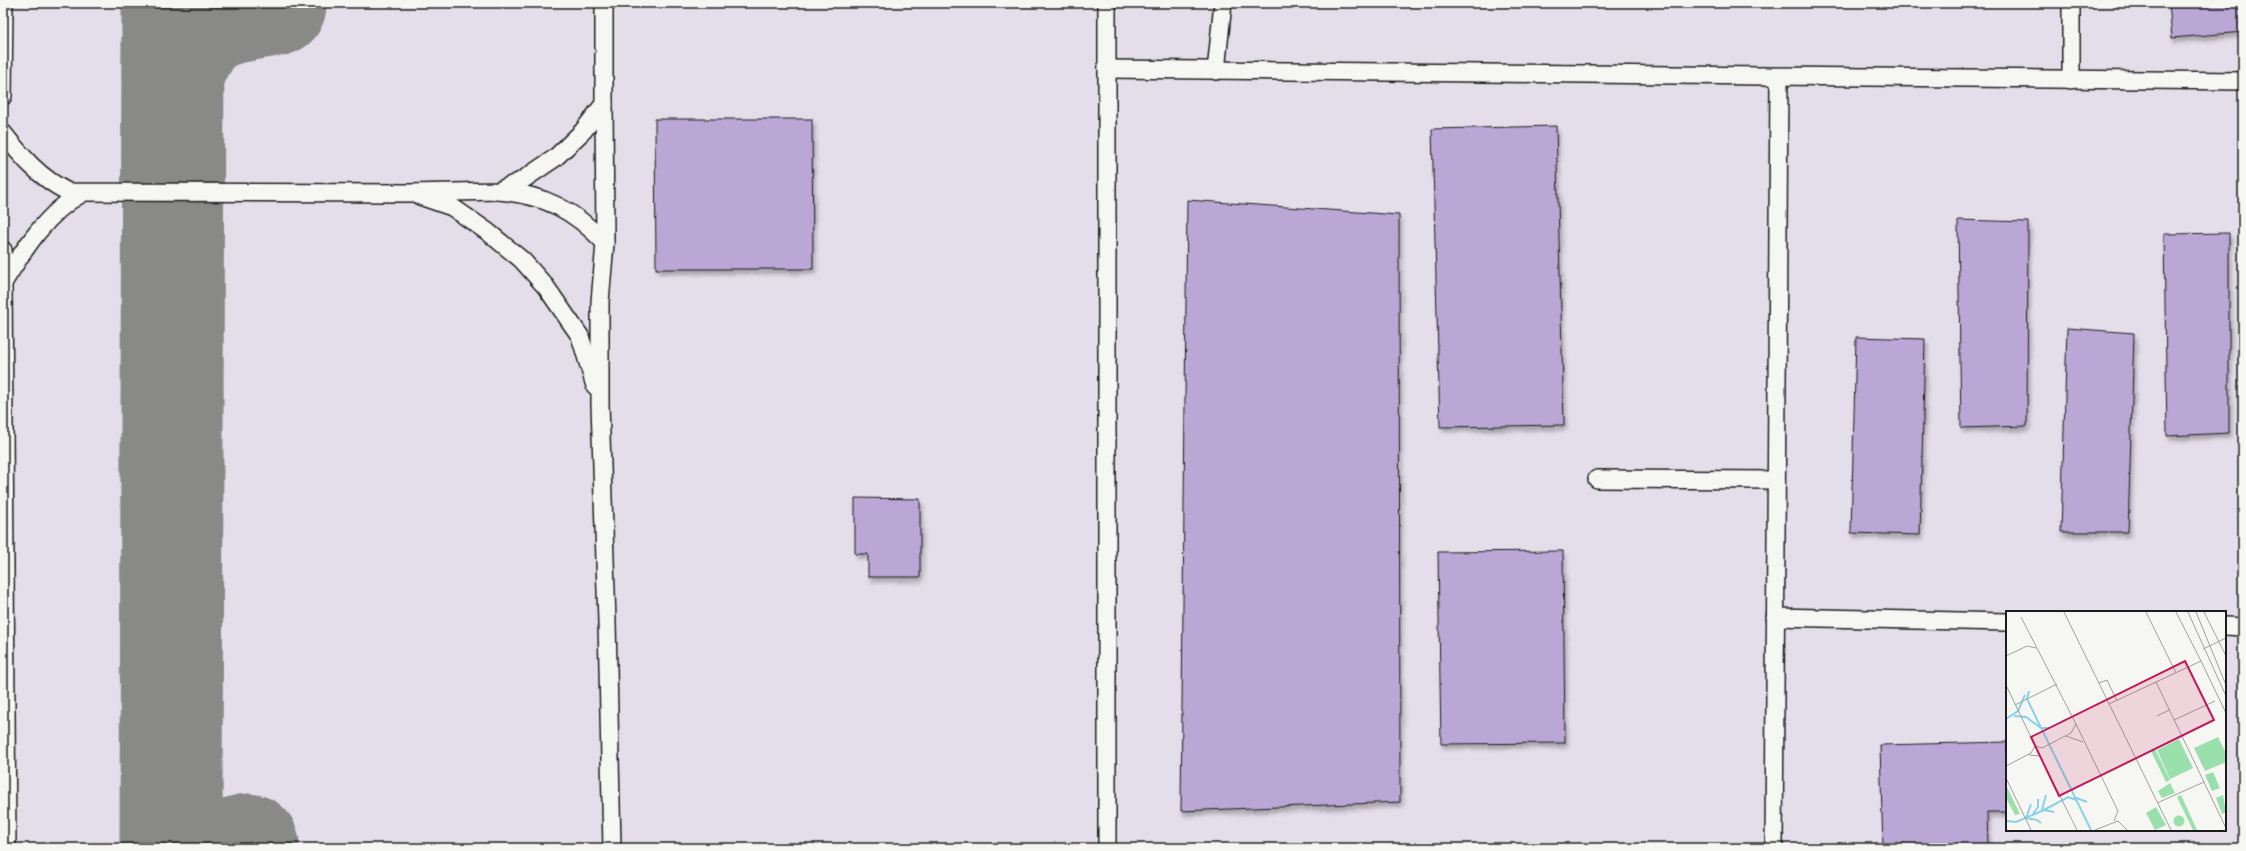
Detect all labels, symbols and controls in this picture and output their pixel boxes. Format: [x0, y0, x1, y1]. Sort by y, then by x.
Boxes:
inset map [2006, 611, 2226, 831]

